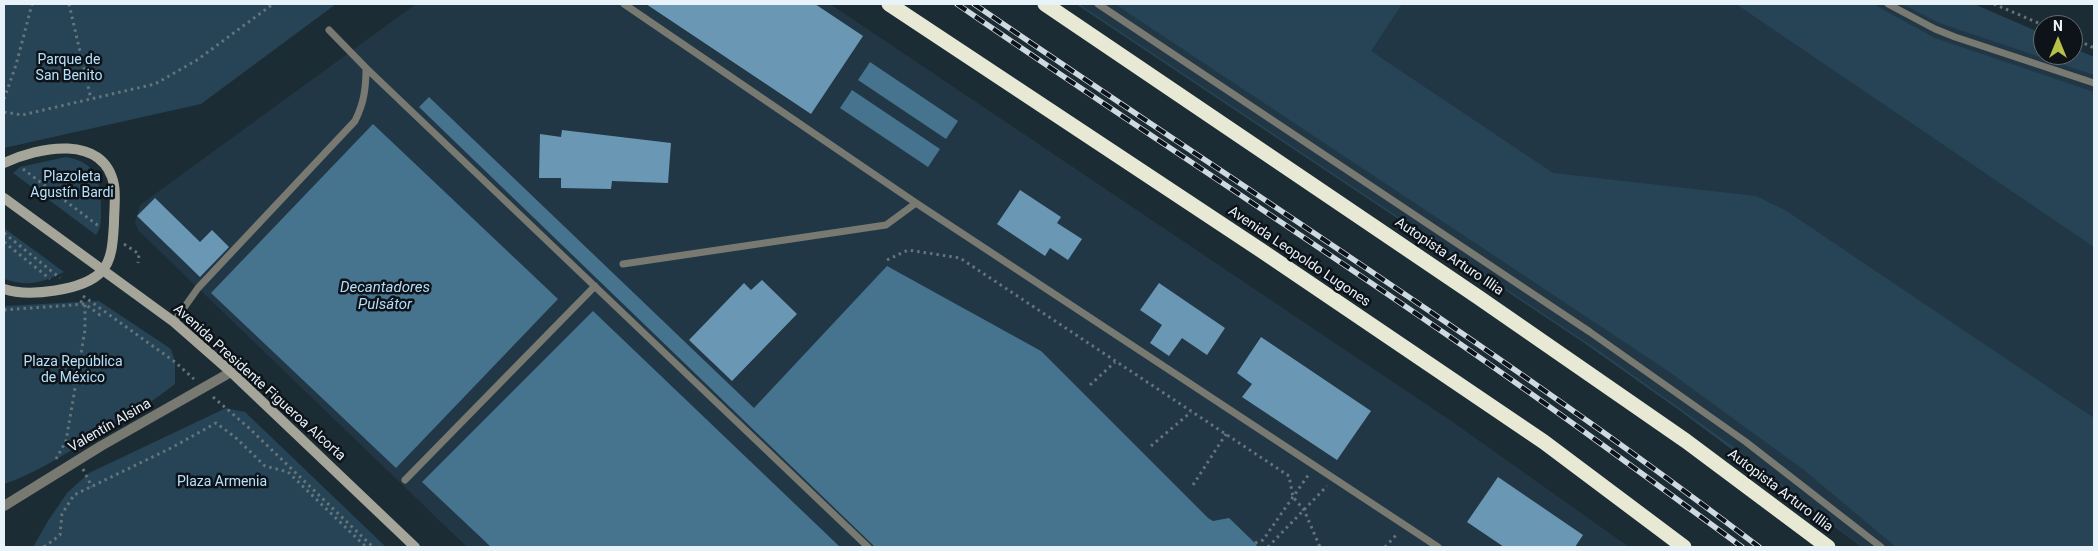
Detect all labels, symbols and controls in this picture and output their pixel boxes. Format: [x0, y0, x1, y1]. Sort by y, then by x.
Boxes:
north arrow [2033, 15, 2083, 65]
text: N [2053, 18, 2063, 34]
park label: Parque de San Benito [36, 52, 102, 84]
park label: Plazoleta Agustín Bardi [30, 169, 114, 202]
street label: Avenida Leopoldo Lugones [1225, 203, 1373, 311]
street label: Autopista Arturo Illia [1391, 214, 1507, 300]
water label: Decantadores Pulsátor [340, 279, 430, 314]
street label: Avenida Presidente Figueroa Alcorta [169, 301, 349, 465]
park label: Plaza República de México [23, 354, 123, 387]
street label: Valentín Alsina [66, 396, 154, 456]
street label: Autopista Arturo Illia [1724, 446, 1836, 536]
park label: Plaza Armenia [177, 474, 267, 490]

